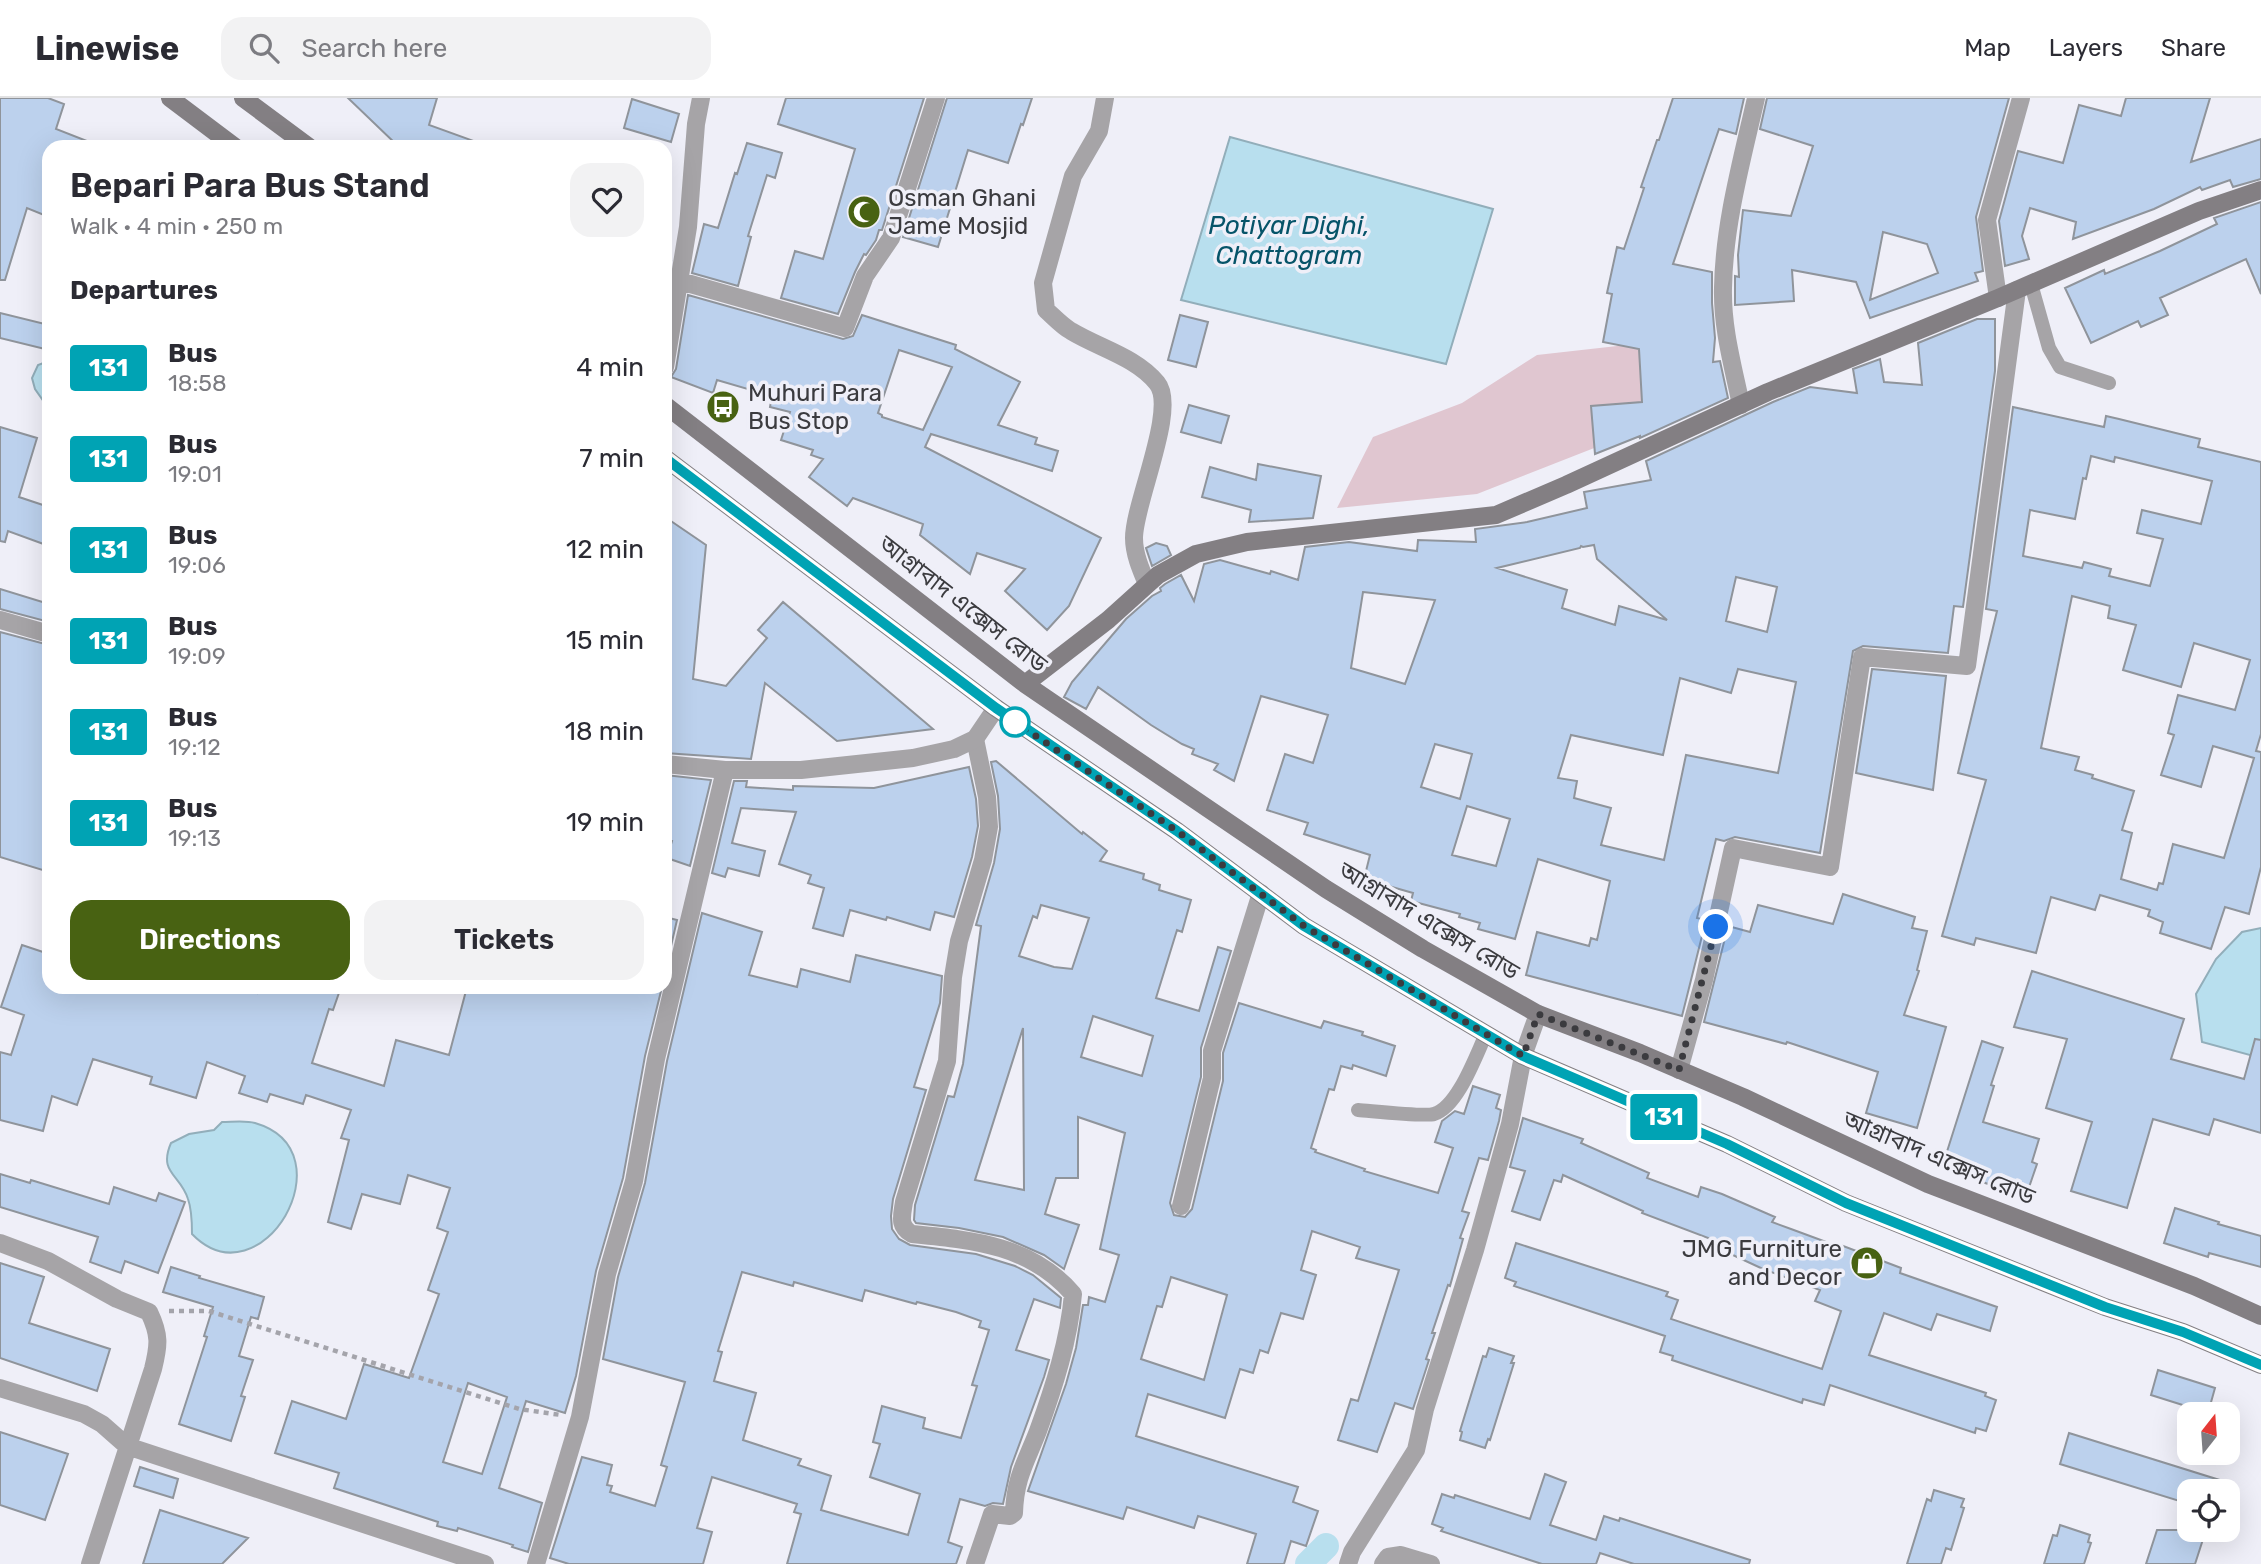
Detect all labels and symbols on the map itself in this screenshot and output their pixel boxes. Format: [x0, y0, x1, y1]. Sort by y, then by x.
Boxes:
place label: Osman Ghani Jame Mosjid [888, 184, 1036, 240]
mosque icon: Osman Ghani Jame Mosjid [845, 193, 883, 231]
water label: Potiyar Dighi, Chattogram [1208, 210, 1370, 271]
place label: Muhuri Para Bus Stop [748, 379, 882, 435]
bus stop icon: Muhuri Para Bus Stop [704, 388, 742, 426]
street label: আগ্রাবাদ এক্সেস রোড [873, 529, 1053, 679]
unlabelled marker [1000, 707, 1030, 737]
street label: আগ্রাবাদ এক্সেস রোড [1333, 856, 1525, 986]
your location [1698, 909, 1733, 944]
line badge: 131 [1624, 1094, 1704, 1140]
street label: আগ্রাবাদ এক্সেস রোড [1838, 1105, 2040, 1211]
place label: JMG Furniture and Decor [1682, 1235, 1842, 1291]
shop icon: JMG Furniture and Decor [1848, 1244, 1886, 1282]
north arrow [2177, 1402, 2240, 1465]

